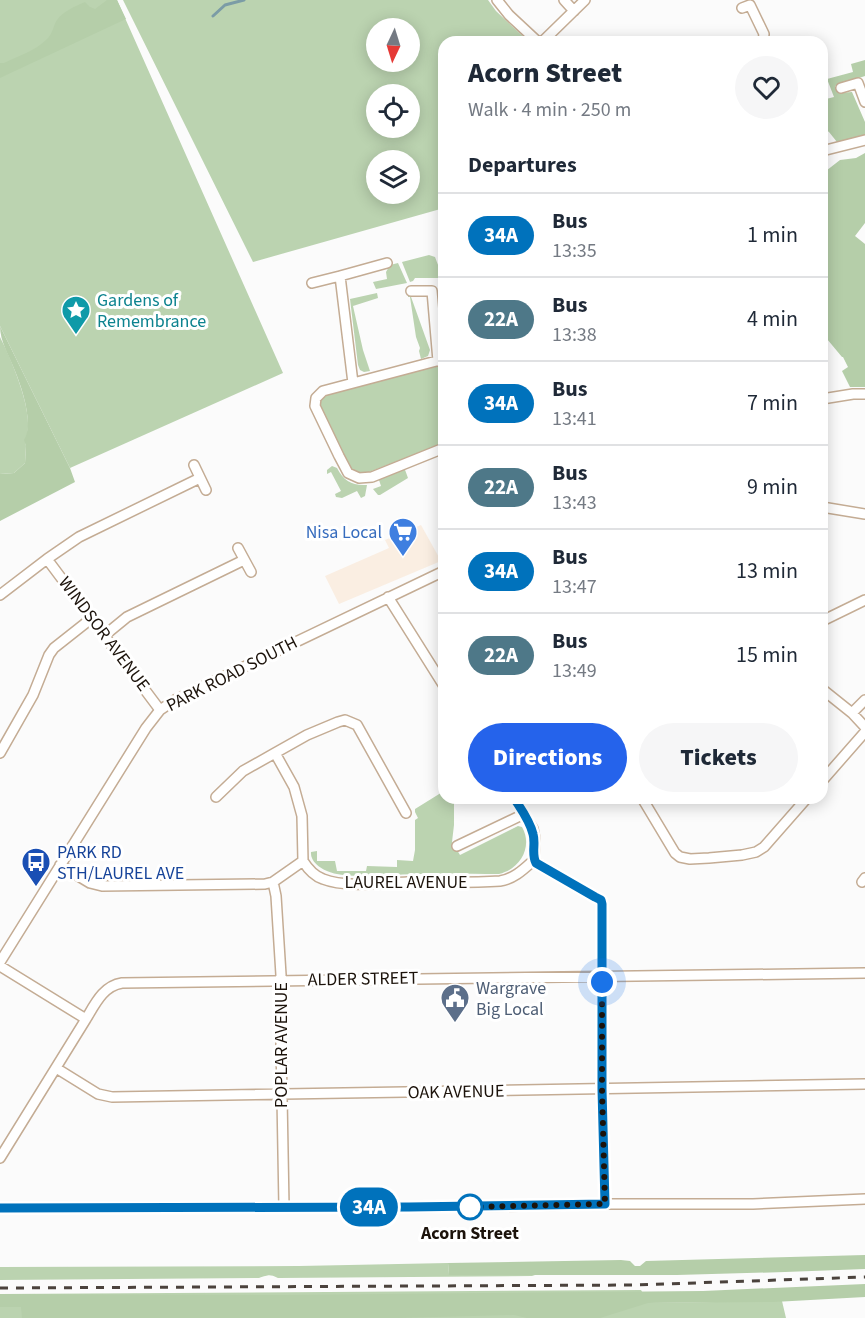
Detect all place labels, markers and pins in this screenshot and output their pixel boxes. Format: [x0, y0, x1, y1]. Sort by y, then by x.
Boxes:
place label: Gardens of Remembrance [97, 288, 206, 334]
place icon: Gardens of Remembrance [60, 294, 92, 336]
supermarket icon: Nisa Local [387, 516, 419, 558]
place label: Nisa Local [306, 520, 382, 545]
place label: PARK RD STH/LAUREL AVE [57, 840, 184, 886]
bus stop icon: PARK RD STH/LAUREL AVE [20, 846, 52, 888]
place label: Wargrave Big Local [476, 976, 546, 1022]
public building icon: Wargrave Big Local [439, 982, 471, 1024]
marker: Acorn Street [457, 1194, 483, 1220]
place label: Acorn Street [420, 1221, 519, 1246]

